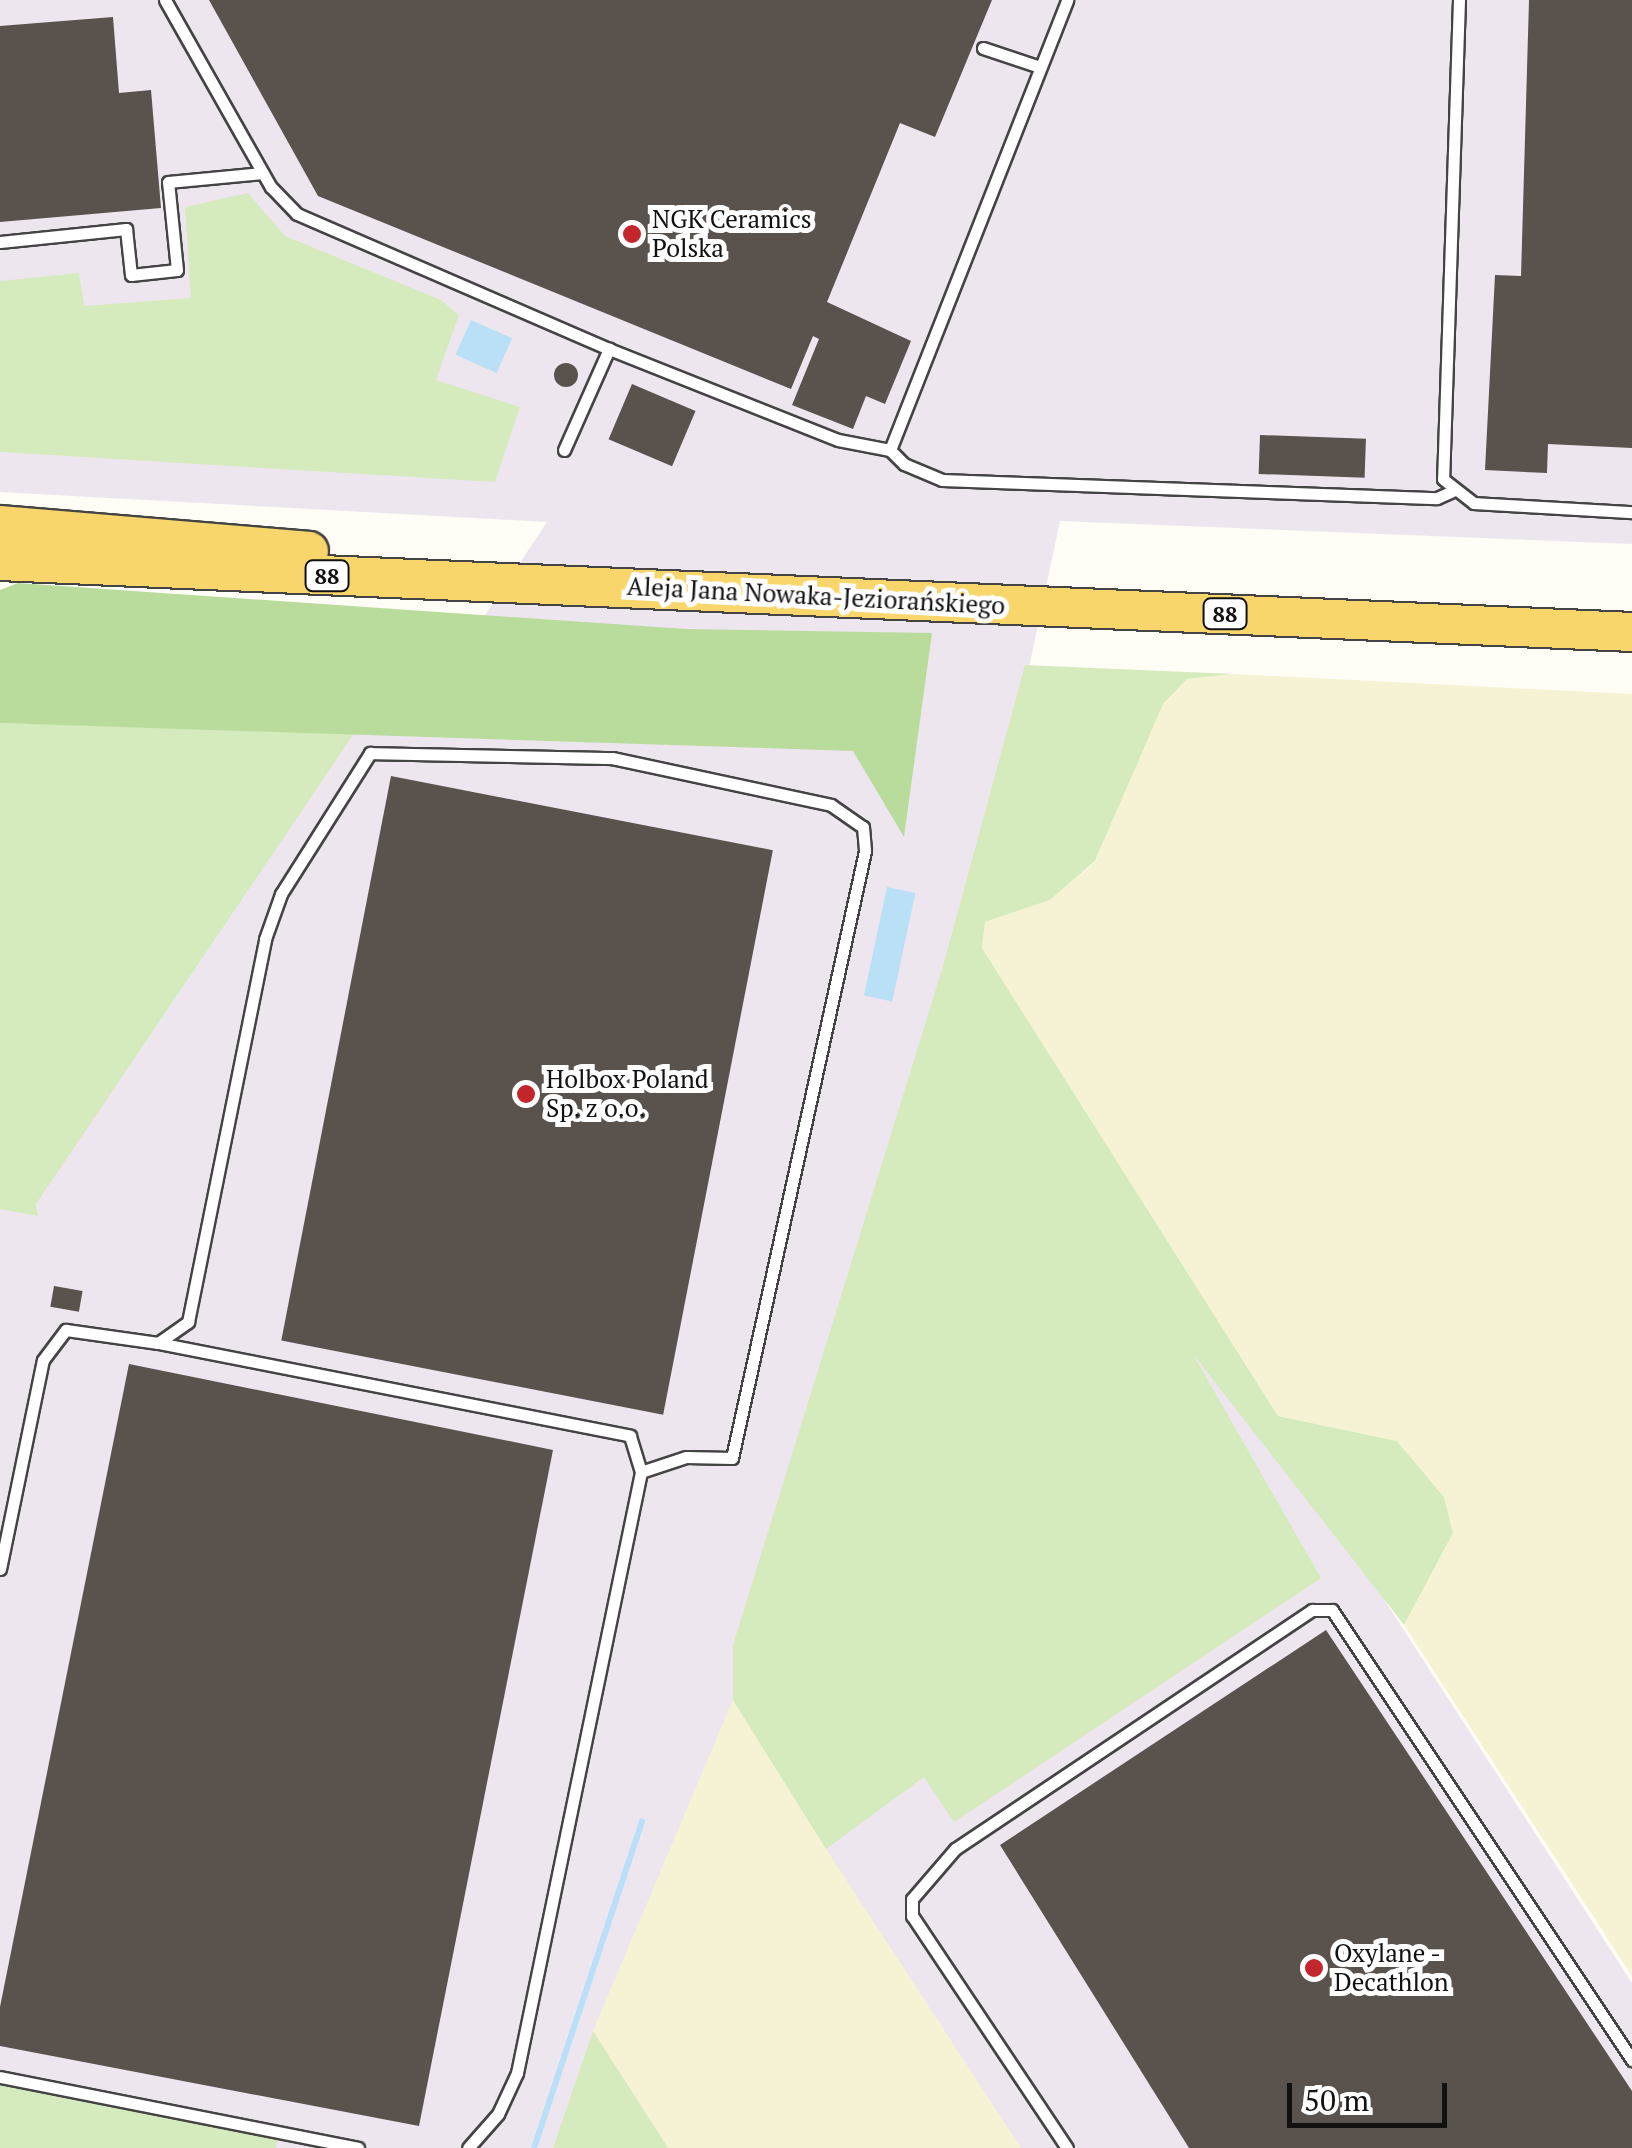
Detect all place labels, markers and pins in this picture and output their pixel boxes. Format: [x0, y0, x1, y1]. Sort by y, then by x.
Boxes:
place label: NGK Ceramics Polska [652, 205, 812, 264]
marker: NGK Ceramics Polska [621, 223, 643, 245]
place label: Holbox Poland Sp. z o.o. [546, 1065, 709, 1124]
marker: Holbox Poland Sp. z o.o. [515, 1083, 537, 1105]
place label: Oxylane - Decathlon [1334, 1939, 1449, 1998]
marker: Oxylane - Decathlon [1303, 1957, 1325, 1979]

